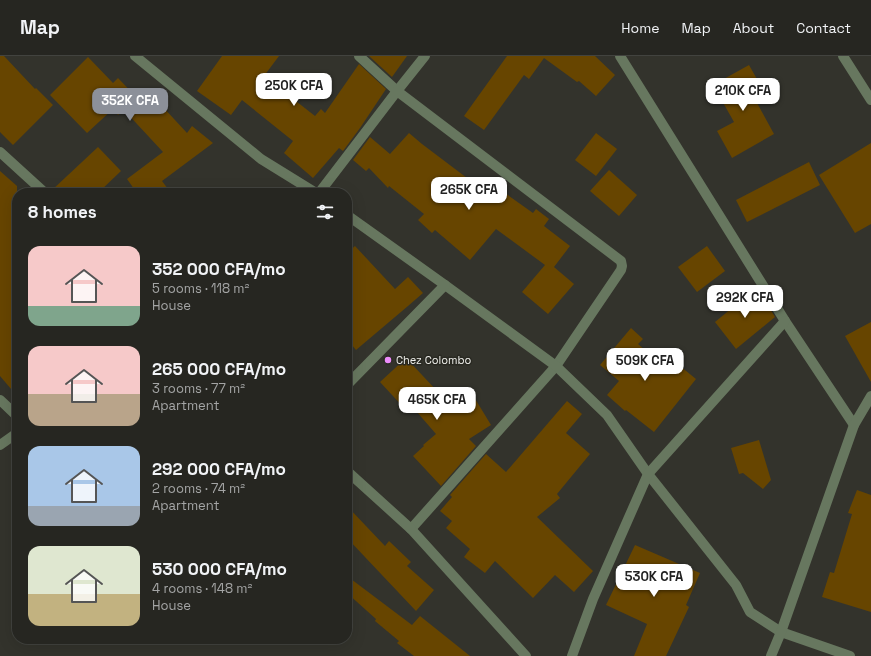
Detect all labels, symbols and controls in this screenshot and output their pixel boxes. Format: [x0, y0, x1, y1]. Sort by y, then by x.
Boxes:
text: Map [20, 15, 60, 40]
text: Home [621, 19, 659, 37]
text: Map [681, 19, 711, 37]
text: About [733, 19, 774, 37]
text: Contact [796, 19, 851, 37]
pin: 250K CFA [253, 73, 335, 107]
text: 250K CFA [265, 77, 323, 94]
pin: 210K CFA [702, 78, 784, 112]
text: 210K CFA [715, 82, 771, 99]
pin: 352K CFA [89, 88, 171, 122]
text: 352K CFA [101, 92, 159, 109]
pin: 265K CFA [428, 177, 510, 211]
text: 265K CFA [440, 181, 498, 198]
text: 8 homes [28, 201, 97, 223]
icon: filters [314, 201, 336, 223]
text: 352 000 CFA/mo [152, 258, 286, 280]
icon: home [60, 262, 108, 310]
text: 5 rooms · 118 m² [152, 280, 249, 297]
pin: 292K CFA [704, 285, 786, 319]
text: 292K CFA [716, 289, 774, 306]
text: House [152, 297, 191, 314]
pin: 509K CFA [604, 348, 686, 382]
text: 509K CFA [616, 352, 674, 369]
place label: Chez Colombo [396, 353, 472, 367]
marker: Chez Colombo [383, 355, 393, 365]
text: 265 000 CFA/mo [152, 358, 286, 380]
icon: home [60, 362, 108, 410]
text: 3 rooms · 77 m² [152, 380, 245, 397]
pin: 465K CFA [396, 387, 478, 421]
text: 465K CFA [408, 391, 466, 408]
text: Apartment [152, 397, 220, 414]
text: 292 000 CFA/mo [152, 458, 286, 480]
icon: home [60, 462, 108, 510]
text: 2 rooms · 74 m² [152, 480, 245, 497]
text: Apartment [152, 497, 220, 514]
text: 530 000 CFA/mo [152, 558, 287, 580]
icon: home [60, 562, 108, 610]
pin: 530K CFA [613, 564, 695, 598]
text: 530K CFA [625, 568, 683, 585]
text: 4 rooms · 148 m² [152, 580, 252, 597]
text: House [152, 597, 191, 614]

